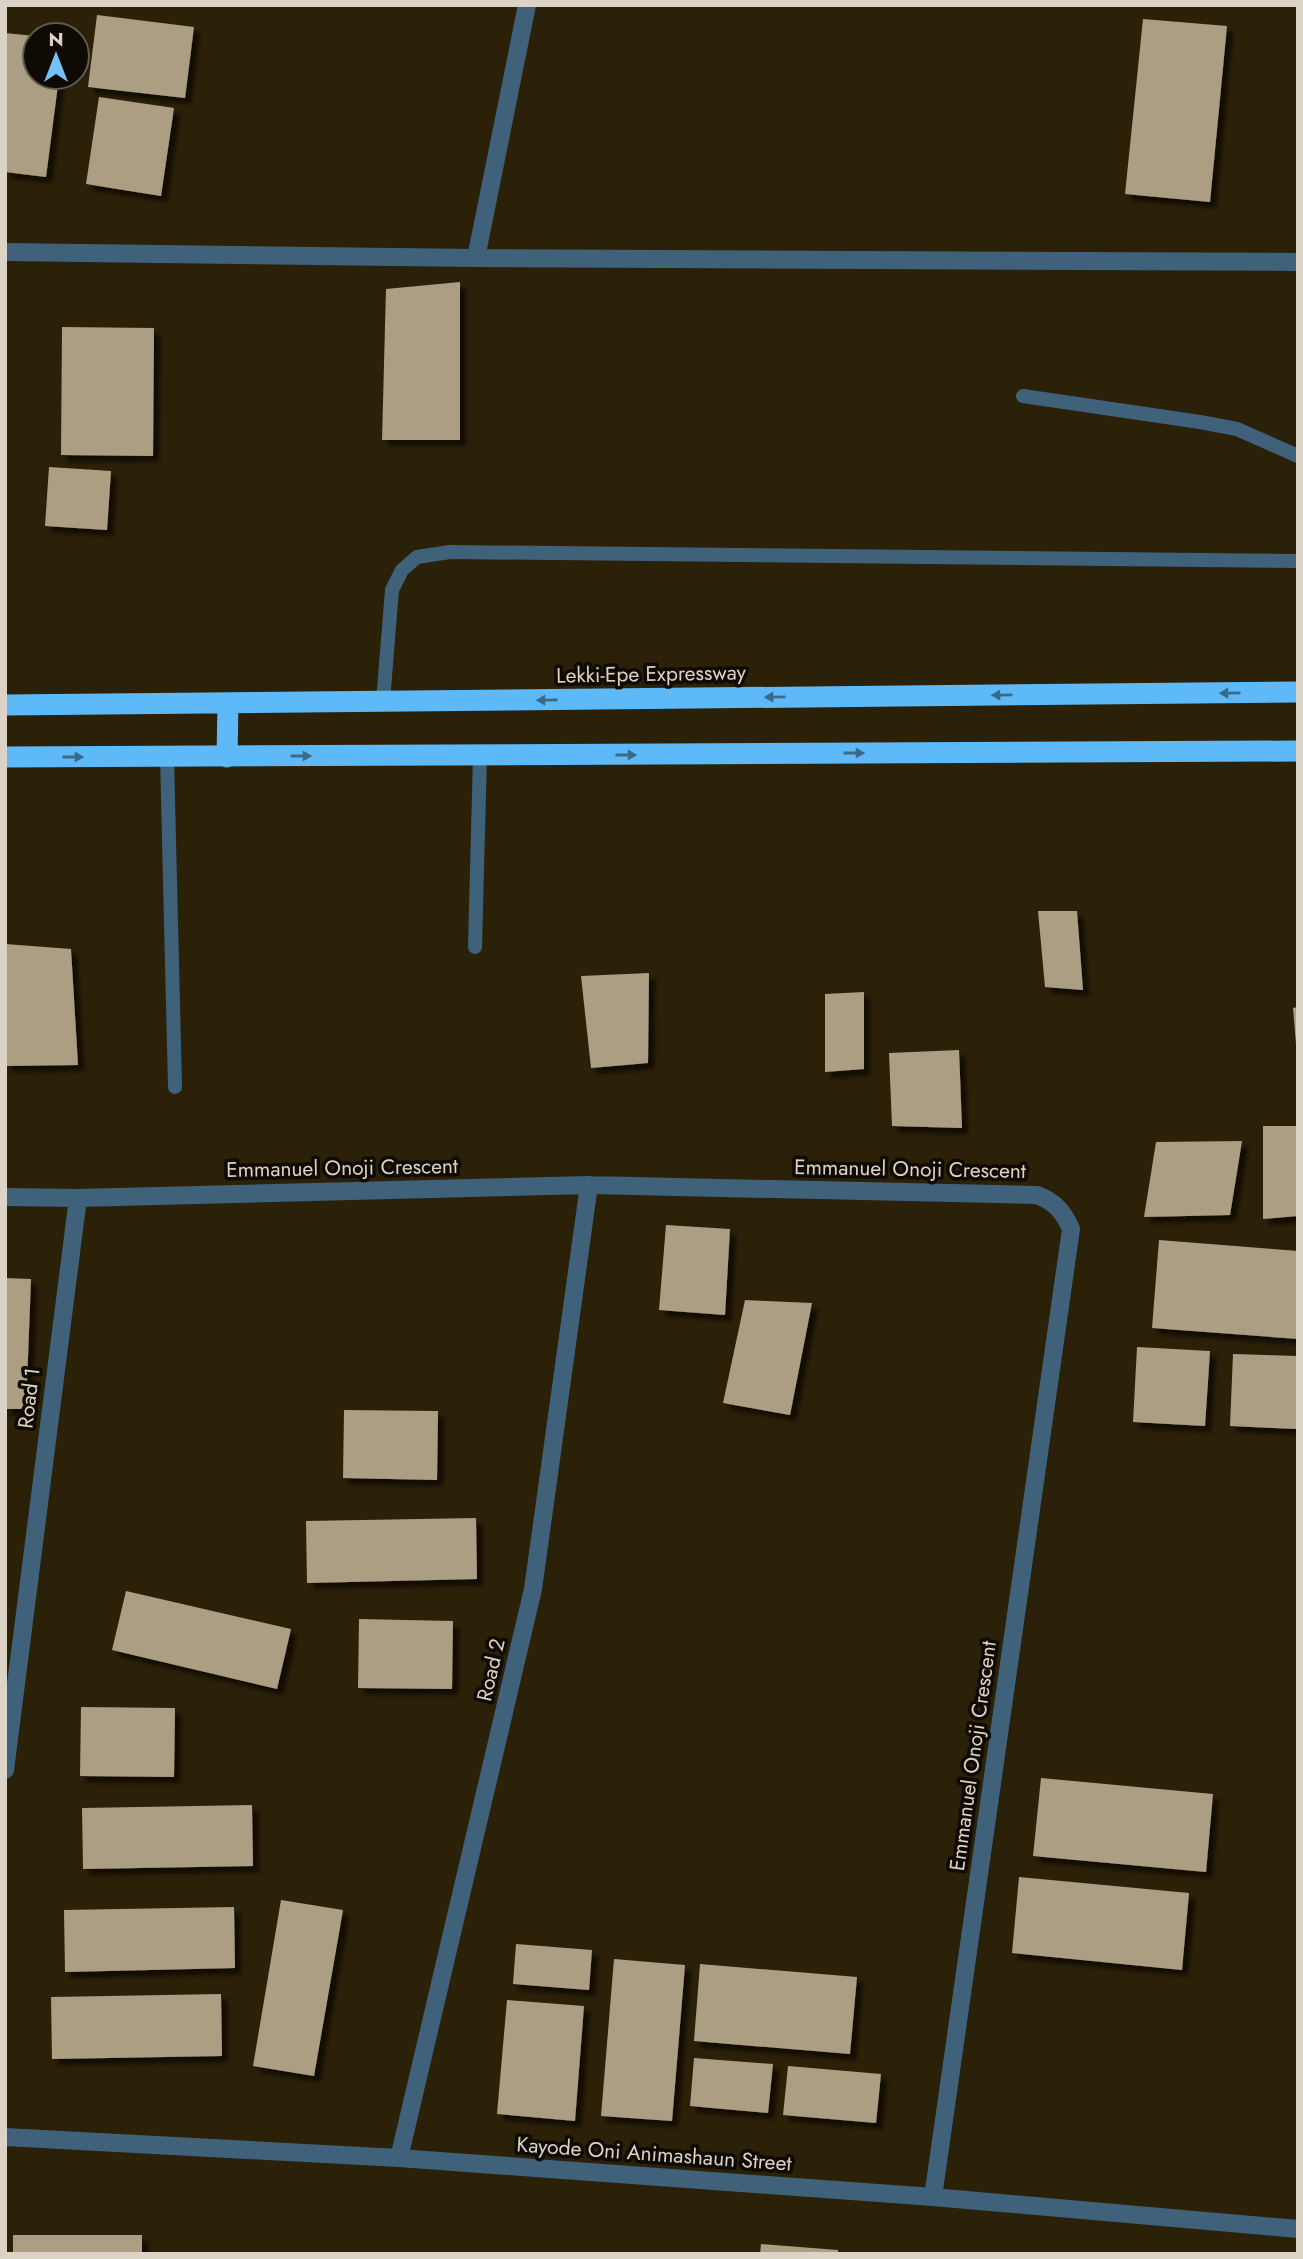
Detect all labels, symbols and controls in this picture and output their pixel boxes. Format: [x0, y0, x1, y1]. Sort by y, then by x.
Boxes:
north arrow [21, 21, 91, 91]
text: N [48, 26, 64, 53]
street label: Lekki-Epe Expressway [556, 657, 747, 691]
one-way arrow [1218, 687, 1240, 699]
one-way arrow [991, 689, 1013, 701]
one-way arrow [763, 692, 785, 703]
one-way arrow [536, 694, 558, 705]
one-way arrow [843, 747, 865, 759]
one-way arrow [616, 749, 638, 761]
one-way arrow [290, 750, 312, 762]
one-way arrow [63, 751, 85, 763]
street label: Emmanuel Onoji Crescent [226, 1151, 458, 1185]
street label: Emmanuel Onoji Crescent [794, 1152, 1026, 1186]
street label: Road 1 [10, 1366, 48, 1430]
street label: Road 2 [469, 1636, 513, 1704]
street label: Emmanuel Onoji Crescent [942, 1639, 1004, 1873]
street label: Kayode Oni Animashaun Street [515, 2129, 793, 2179]

